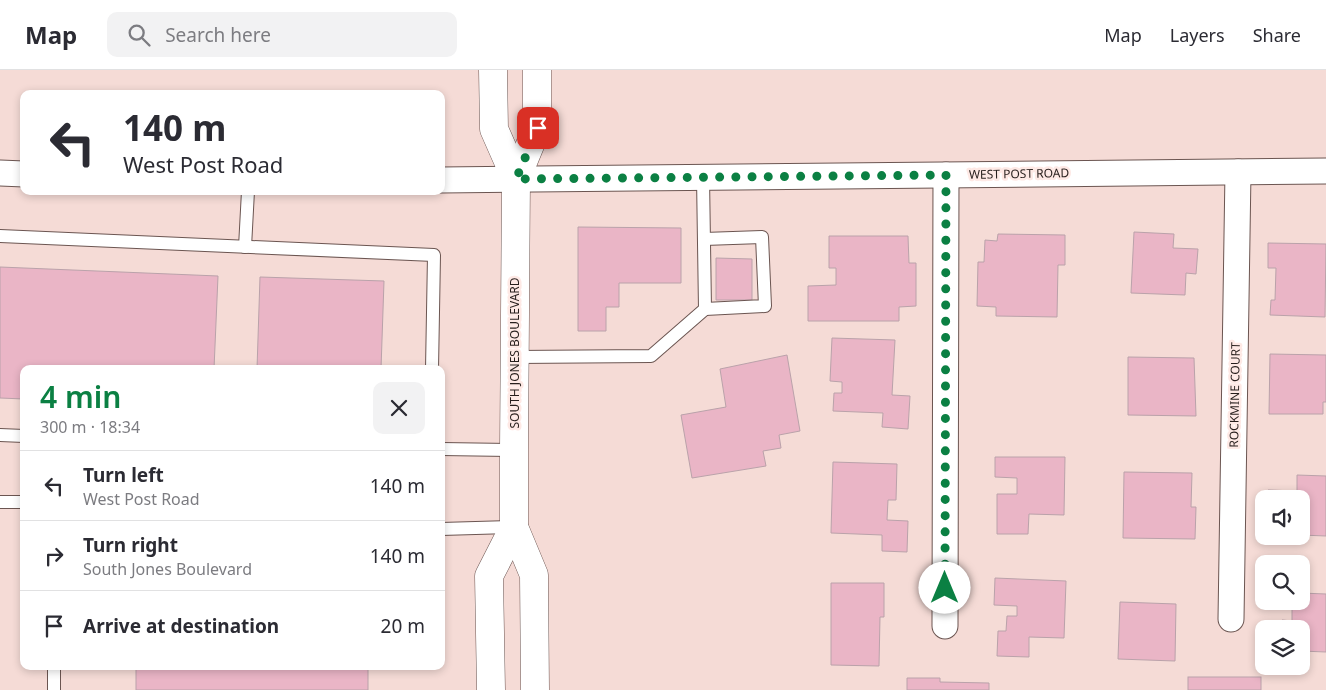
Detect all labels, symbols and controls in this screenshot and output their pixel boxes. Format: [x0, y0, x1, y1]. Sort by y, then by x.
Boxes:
search box [107, 12, 457, 57]
text: Map [25, 18, 77, 51]
icon: search [125, 21, 153, 49]
text: Search here [165, 22, 271, 48]
text: Map [1104, 23, 1142, 47]
text: Layers [1170, 23, 1225, 47]
text: Share [1253, 23, 1301, 47]
text: 140 m [123, 104, 226, 151]
pin [517, 107, 559, 149]
icon: left [40, 110, 105, 175]
icon: arrive [524, 114, 552, 142]
text: West Post Road [123, 149, 283, 179]
street label: WEST POST ROAD [969, 164, 1069, 183]
street label: SOUTH JONES BOULEVARD [506, 277, 523, 429]
street label: ROCKMINE COURT [1225, 342, 1244, 448]
text: 4 min [40, 376, 121, 417]
button: close [373, 382, 425, 434]
text: 300 m · 18:34 [40, 416, 140, 438]
text: Turn left [83, 462, 164, 488]
icon: left [40, 472, 68, 500]
text: 140 m [370, 473, 425, 499]
text: West Post Road [83, 488, 200, 510]
map controls [1255, 490, 1310, 675]
button: sound [1255, 490, 1310, 545]
text: Turn right [83, 532, 178, 558]
icon: right [40, 542, 68, 570]
text: 140 m [370, 543, 425, 569]
button: search [1255, 555, 1310, 610]
text: South Jones Boulevard [83, 558, 252, 580]
position arrow [918, 561, 970, 613]
icon: arrive [40, 612, 68, 640]
text: Arrive at destination [83, 613, 279, 639]
text: 20 m [381, 613, 425, 639]
button: layers [1255, 620, 1310, 675]

